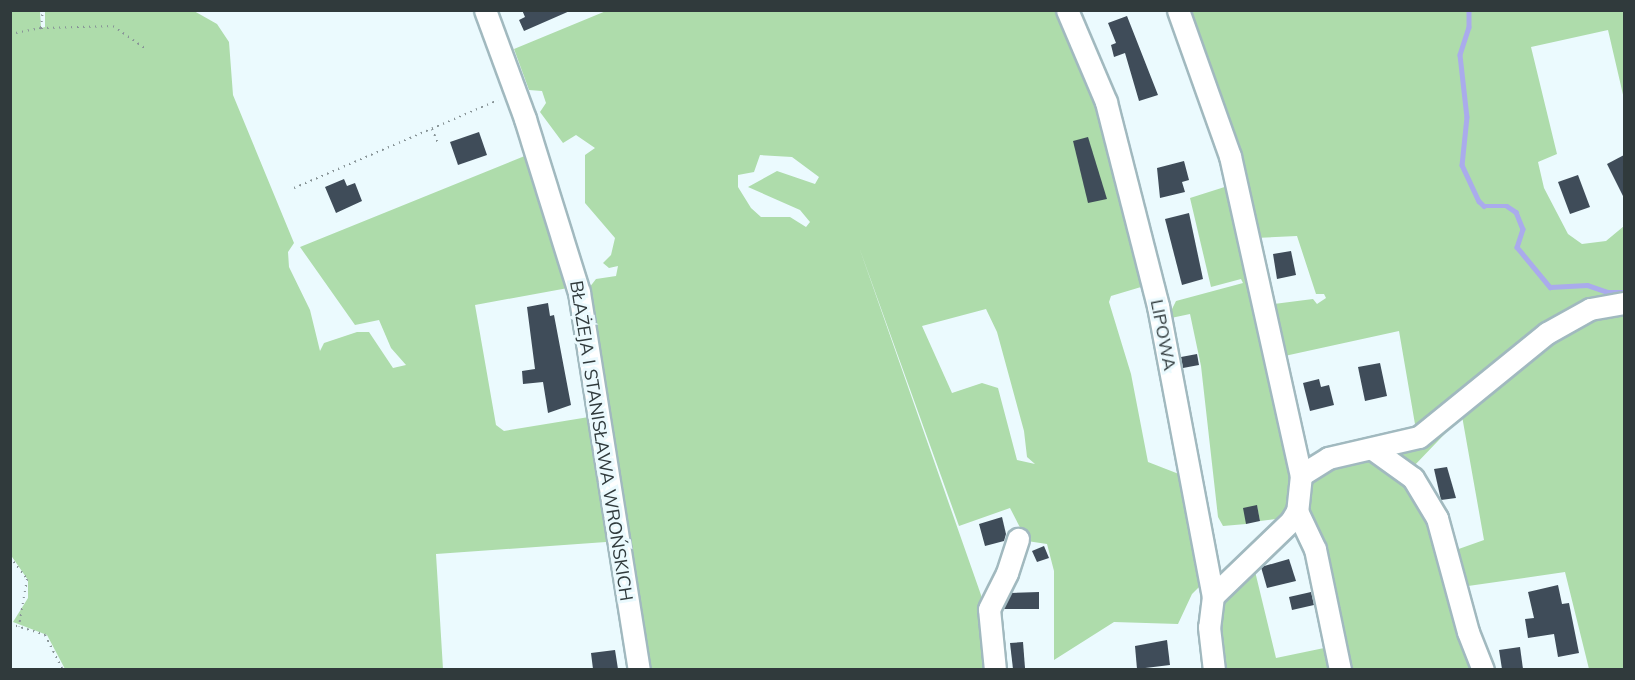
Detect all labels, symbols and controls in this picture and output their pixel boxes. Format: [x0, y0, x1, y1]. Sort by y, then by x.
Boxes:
street label: BŁAŻEJA I STANISŁAWA WROŃSKICH [565, 279, 637, 603]
street label: LIPOWA [1146, 298, 1180, 372]

